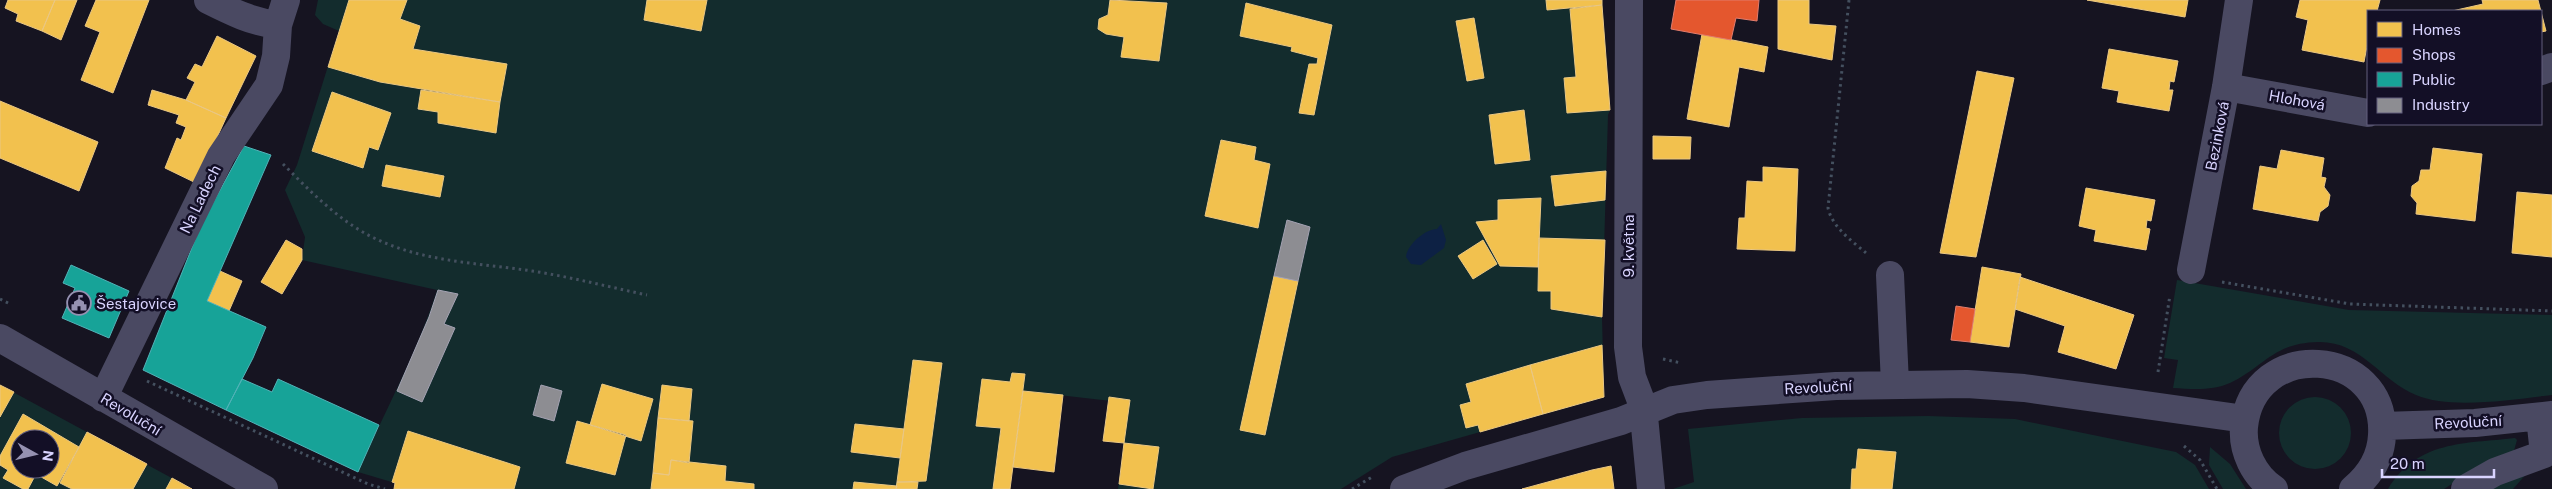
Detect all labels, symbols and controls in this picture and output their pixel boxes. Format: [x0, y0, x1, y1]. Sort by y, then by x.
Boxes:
legend [2367, 10, 2542, 125]
text: Homes [2412, 21, 2461, 38]
text: Shops [2412, 46, 2456, 63]
text: Public [2412, 71, 2456, 88]
street label: Hlohová [2268, 87, 2326, 113]
text: Industry [2412, 96, 2470, 113]
street label: Bezinková [2202, 100, 2232, 172]
street label: Na Ladech [176, 162, 224, 236]
street label: 9. května [1620, 214, 1637, 278]
public building icon: Šestajovice [66, 290, 92, 316]
place label: Šestajovice [96, 295, 176, 312]
street label: Revoluční [1784, 377, 1853, 397]
street label: Revoluční [98, 389, 165, 439]
street label: Revoluční [2434, 412, 2503, 432]
north arrow [10, 429, 60, 479]
scale bar [2382, 446, 2494, 478]
text: N [39, 449, 57, 462]
text: 20 m [2390, 455, 2425, 472]

